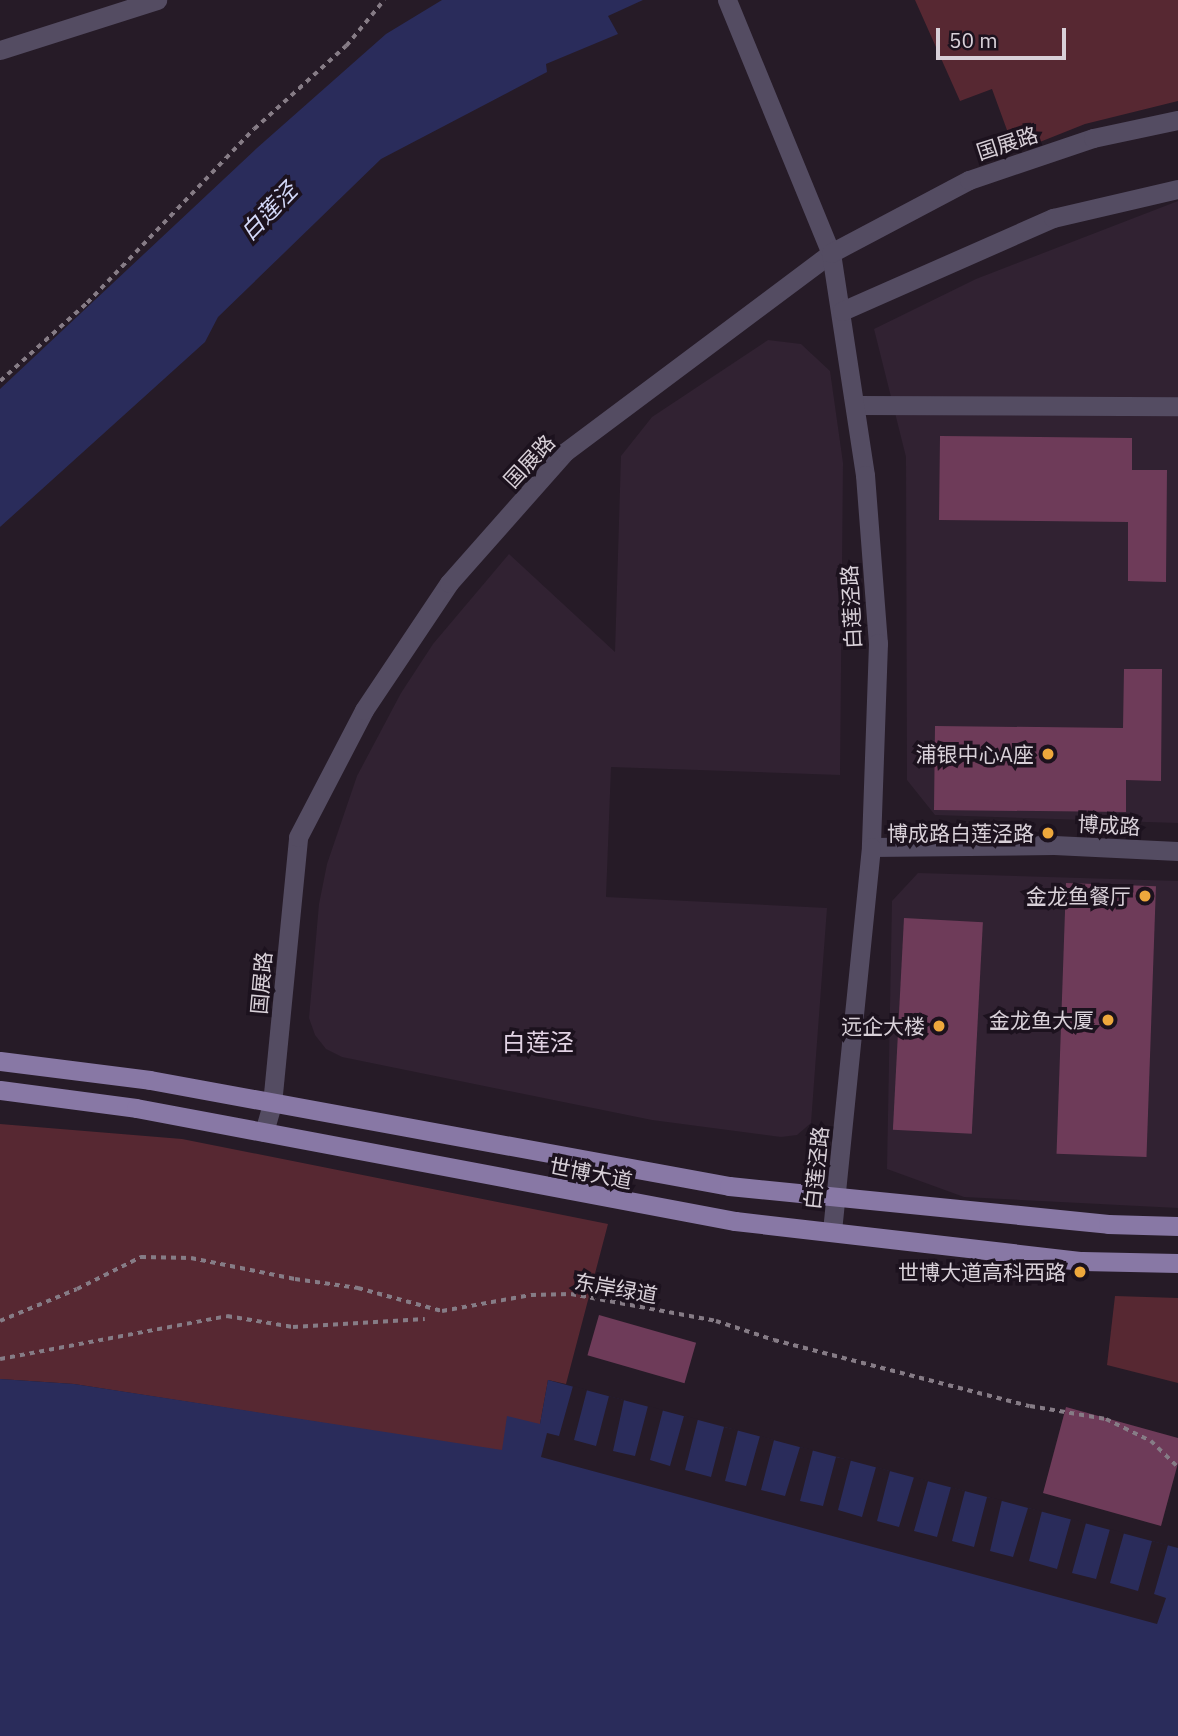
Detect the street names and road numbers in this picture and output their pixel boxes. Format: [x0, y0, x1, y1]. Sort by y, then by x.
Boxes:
street label: 国展路 [973, 121, 1041, 165]
street label: 国展路 [498, 429, 560, 493]
street label: 白莲泾路 [836, 564, 866, 650]
street label: 博成路 [1077, 811, 1141, 839]
street label: 国展路 [246, 951, 276, 1015]
street label: 白莲泾路 [799, 1125, 833, 1211]
street label: 世博大道 [547, 1153, 635, 1193]
street label: 东岸绿道 [572, 1268, 660, 1308]

